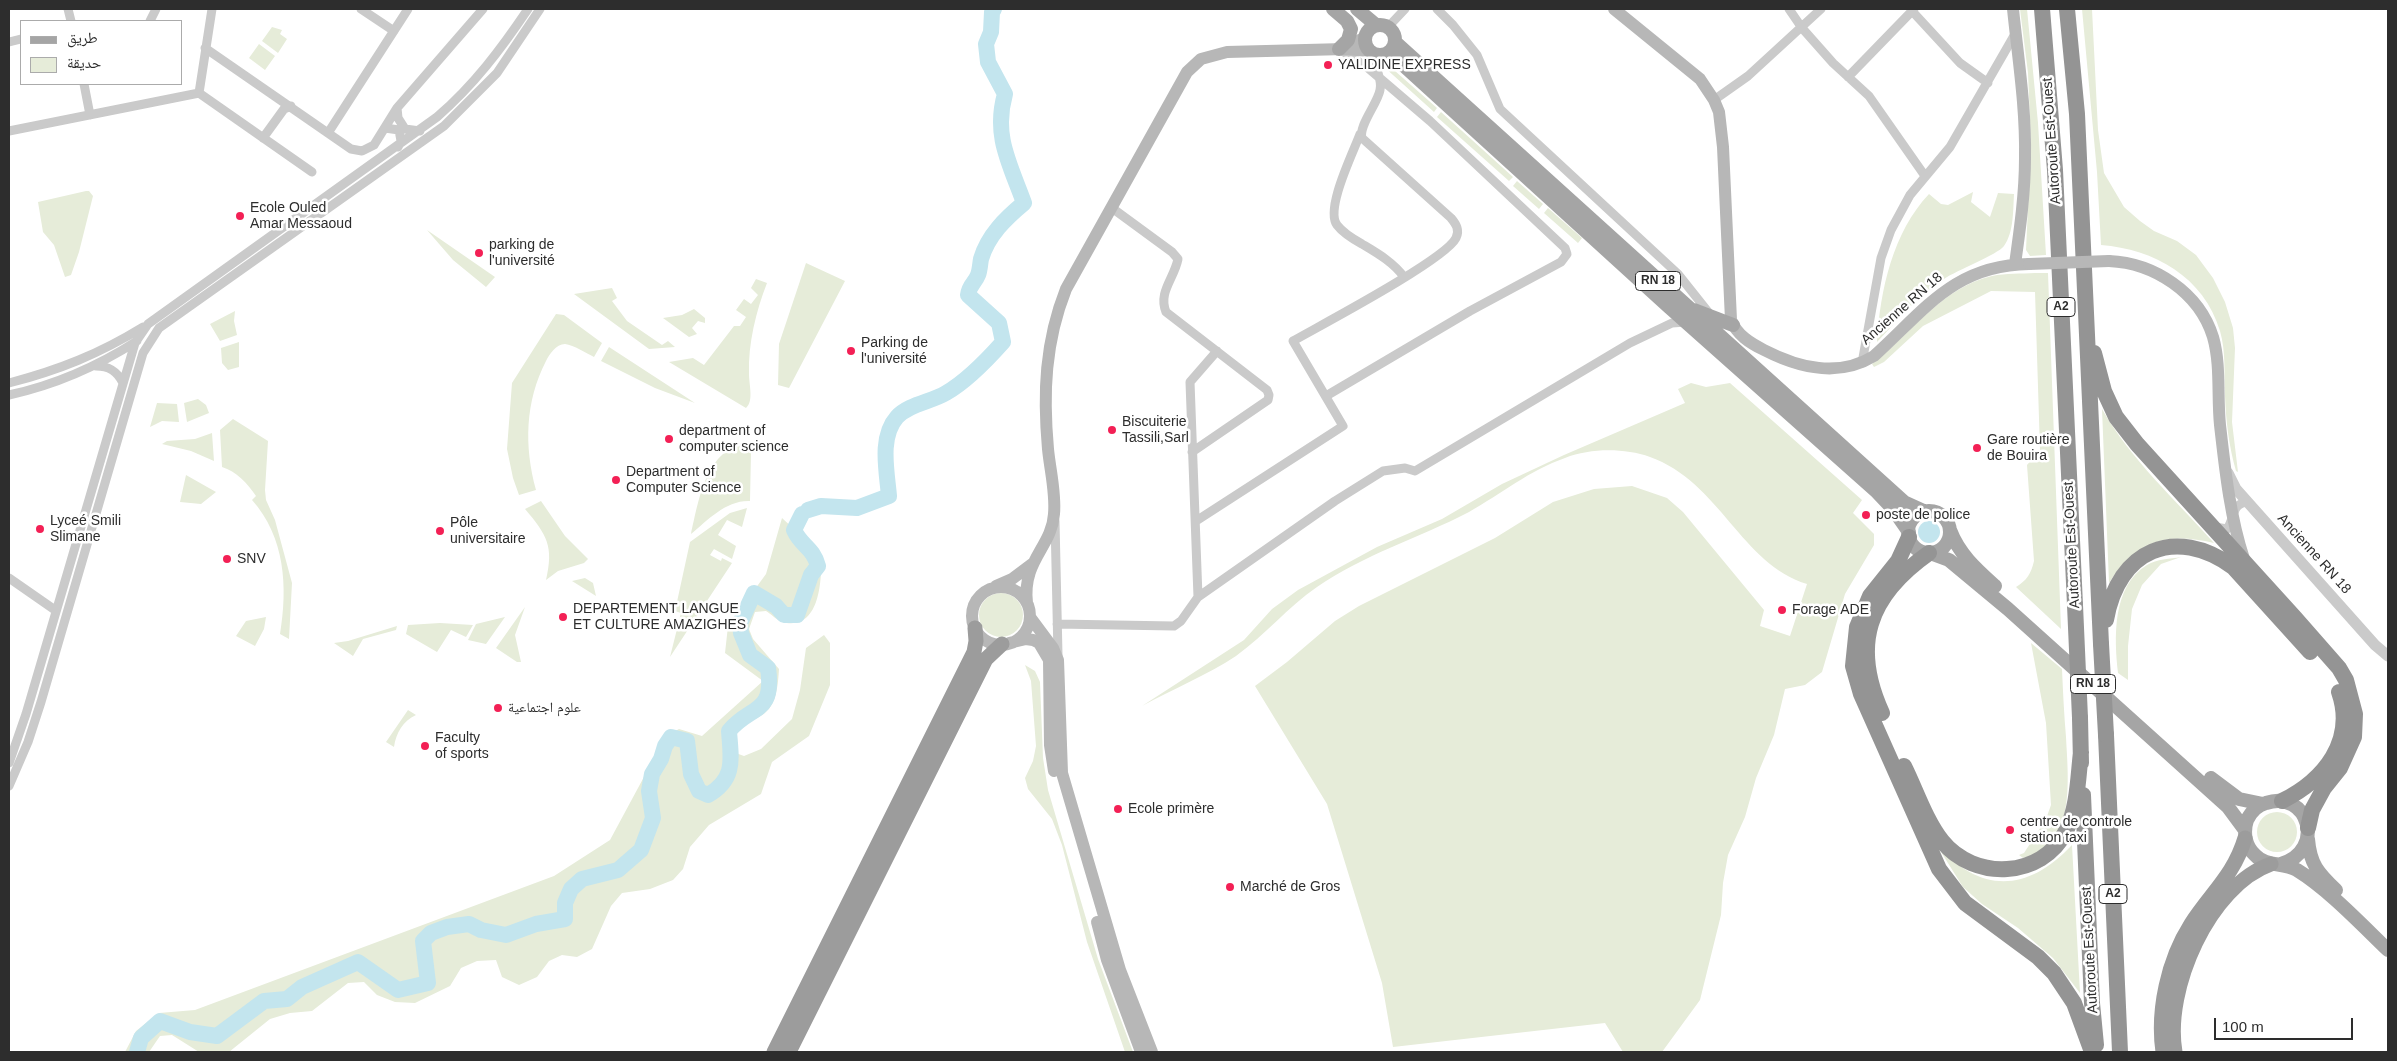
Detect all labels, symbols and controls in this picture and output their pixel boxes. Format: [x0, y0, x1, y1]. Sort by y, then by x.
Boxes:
legend [20, 20, 182, 85]
text: طريق [67, 29, 98, 46]
text: حديقة [67, 54, 101, 71]
place label: YALIDINE EXPRESS [1338, 57, 1471, 73]
marker: YALIDINE EXPRESS [1322, 59, 1334, 71]
street label: Autoroute Est-Ouest [2039, 77, 2065, 205]
place label: Ecole Ouled Amar Messaoud [250, 200, 352, 232]
marker: Ecole Ouled Amar Messaoud [234, 210, 246, 222]
place label: parking de l'université [489, 237, 555, 270]
marker: parking de l'université [473, 247, 485, 259]
street label: Ancienne RN 18 [1858, 269, 1946, 349]
road number: RN 18 [1636, 272, 1680, 290]
road number: A2 [2047, 298, 2075, 316]
place label: Parking de l'université [861, 335, 928, 368]
marker: Parking de l'université [845, 345, 857, 357]
place label: Biscuiterie Tassili,Sarl [1122, 414, 1189, 447]
place label: department of computer science [679, 423, 789, 456]
marker: Biscuiterie Tassili,Sarl [1106, 424, 1118, 436]
place label: Gare routière de Bouira [1987, 432, 2069, 464]
marker: department of computer science [663, 433, 675, 445]
marker: Gare routière de Bouira [1971, 442, 1983, 454]
place label: Department of Computer Science [626, 464, 741, 497]
marker: Department of Computer Science [610, 474, 622, 486]
street label: Autoroute Est-Ouest [2060, 481, 2084, 609]
place label: poste de police [1876, 507, 1970, 523]
marker: poste de police [1860, 509, 1872, 521]
street label: Ancienne RN 18 [2274, 510, 2354, 598]
place label: Lyceé Smili Slimane [50, 513, 121, 546]
place label: Pôle universitaire [450, 515, 525, 548]
marker: Lyceé Smili Slimane [34, 523, 46, 535]
marker: Pôle universitaire [434, 525, 446, 537]
place label: SNV [237, 551, 266, 567]
marker: SNV [221, 553, 233, 565]
place label: DEPARTEMENT LANGUE ET CULTURE AMAZIGHES [573, 601, 746, 634]
place label: Forage ADE [1792, 602, 1869, 618]
marker: Forage ADE [1776, 604, 1788, 616]
marker: DEPARTEMENT LANGUE ET CULTURE AMAZIGHES [557, 611, 569, 623]
road number: RN 18 [2070, 674, 2116, 694]
place label: علوم اجتماعية [508, 700, 581, 716]
marker: علوم اجتماعية [492, 702, 504, 714]
place label: Faculty of sports [435, 730, 489, 762]
marker: Faculty of sports [419, 740, 431, 752]
place label: Ecole primère [1128, 801, 1214, 817]
marker: Ecole primère [1112, 803, 1124, 815]
place label: centre de controle station taxi [2020, 814, 2132, 846]
marker: centre de controle station taxi [2004, 824, 2016, 836]
place label: Marché de Gros [1240, 879, 1340, 895]
marker: Marché de Gros [1224, 881, 1236, 893]
road number: A2 [2099, 884, 2127, 904]
street label: Autoroute Est-Ouest [2078, 886, 2102, 1014]
scale bar [2217, 1008, 2356, 1040]
text: 100 m [2222, 1018, 2264, 1035]

